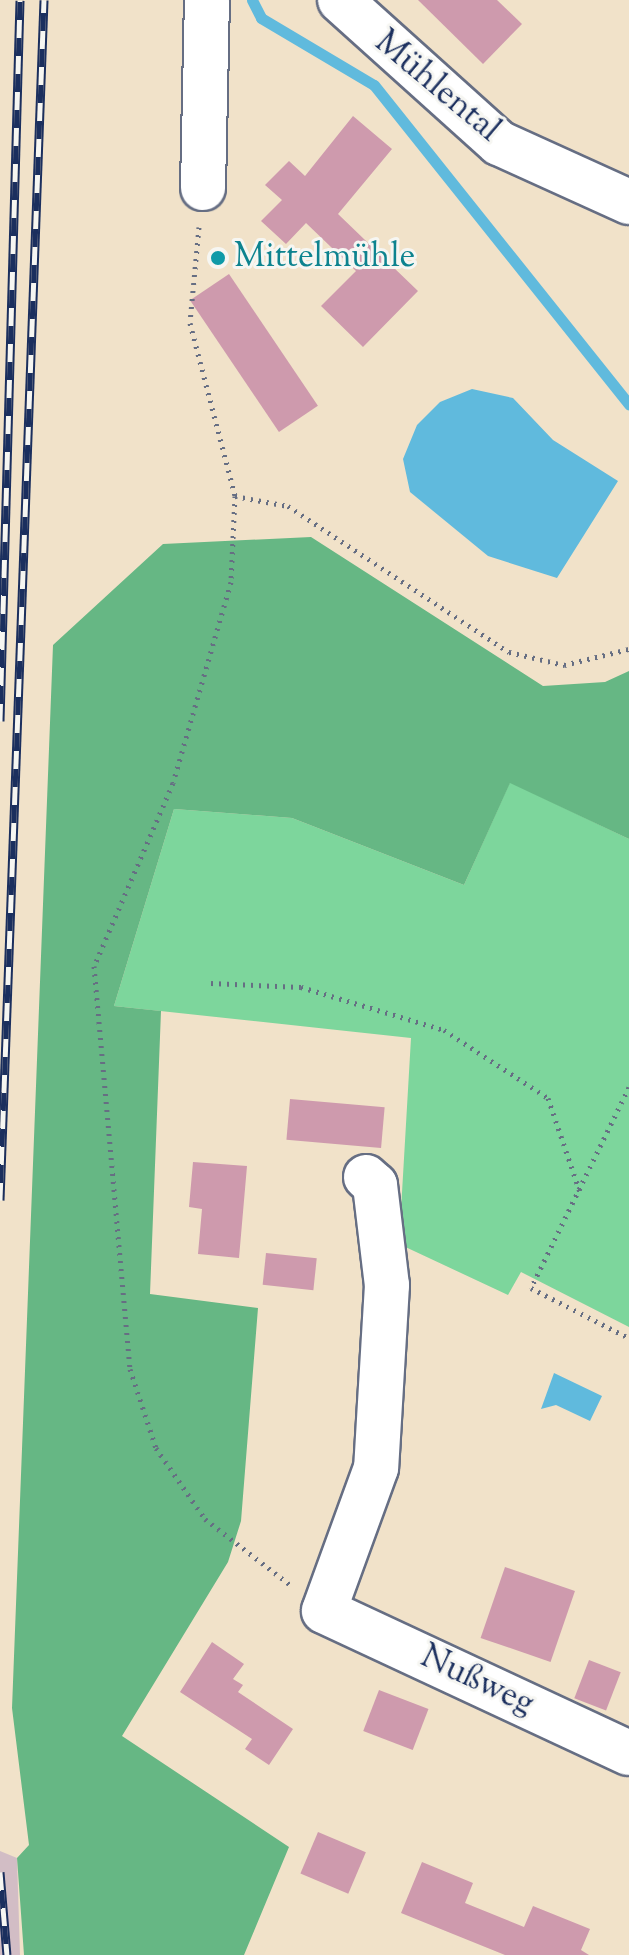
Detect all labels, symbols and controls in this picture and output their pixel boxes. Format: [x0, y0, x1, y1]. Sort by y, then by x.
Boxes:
street label: Mühlental [366, 23, 508, 151]
place label: Mittelmühle [234, 238, 415, 278]
marker: Mittelmühle [209, 249, 227, 267]
street label: Nußweg [414, 1637, 540, 1725]

